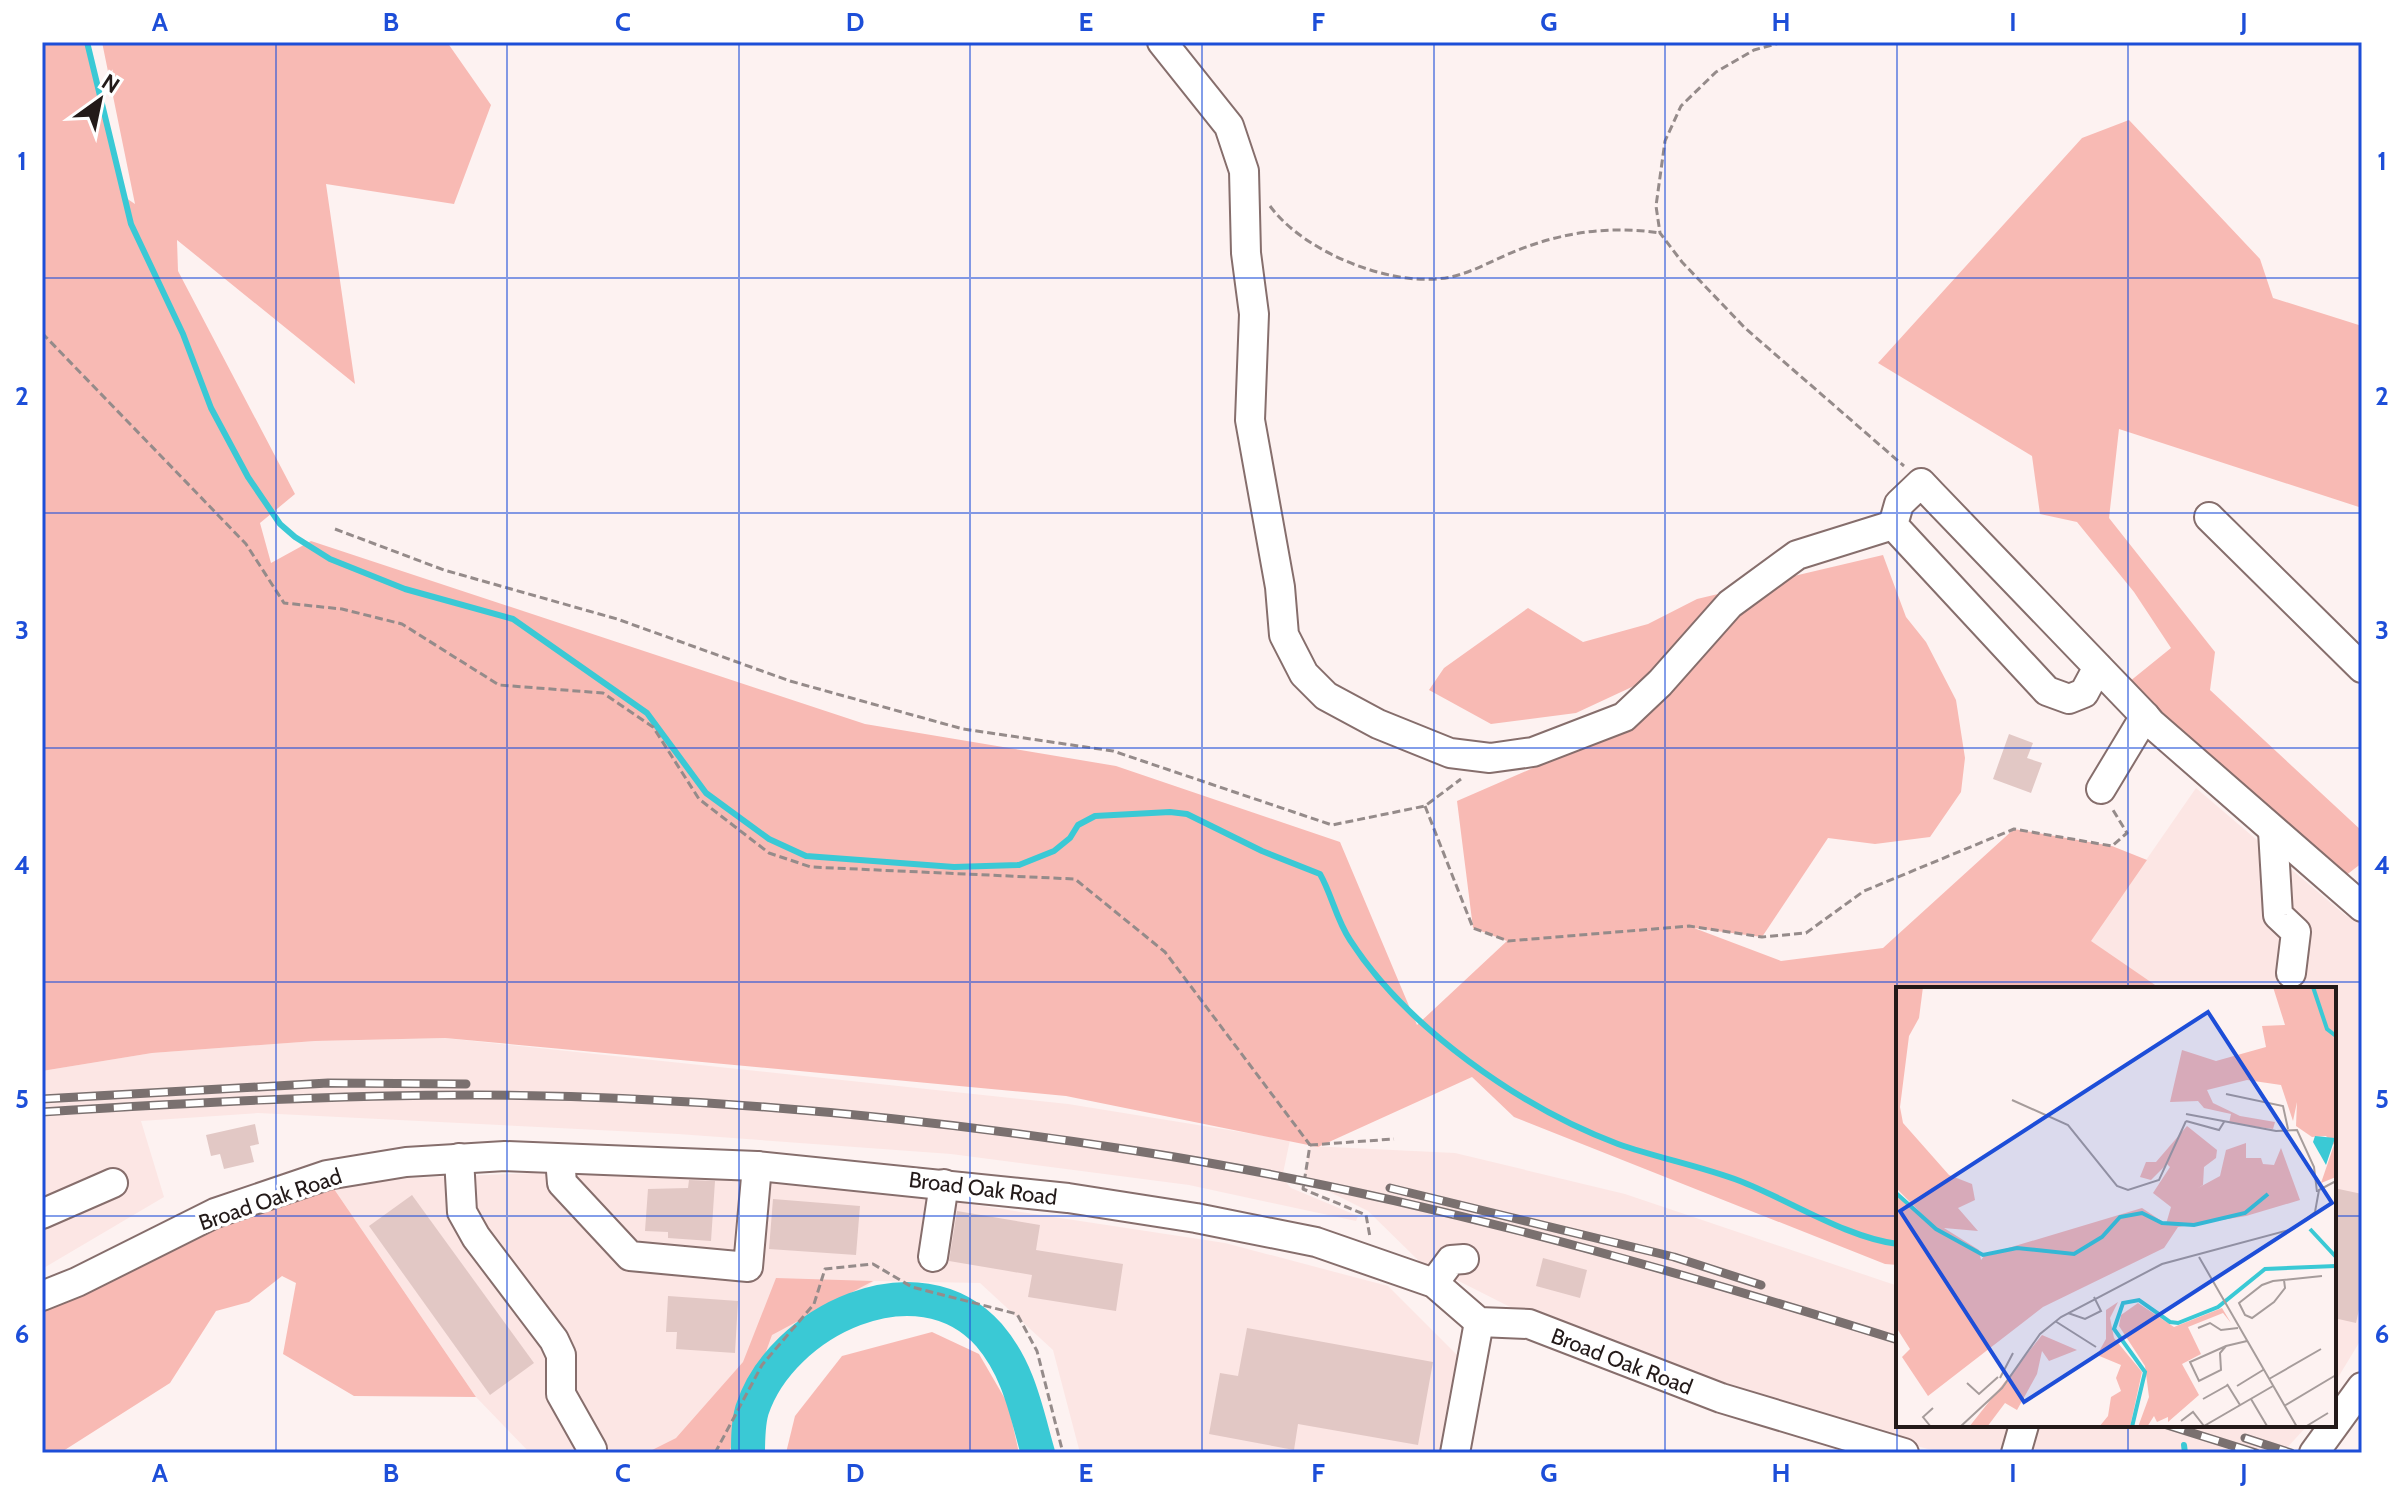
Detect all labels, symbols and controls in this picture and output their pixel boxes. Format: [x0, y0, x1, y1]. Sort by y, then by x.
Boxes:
text: A [152, 6, 169, 38]
text: B [383, 6, 399, 38]
text: C [615, 6, 631, 38]
text: D [846, 6, 864, 38]
text: E [1079, 6, 1093, 38]
text: F [1311, 6, 1325, 38]
text: G [1540, 6, 1558, 38]
text: H [1772, 6, 1790, 38]
text: I [2009, 6, 2017, 38]
text: J [2239, 6, 2248, 38]
north arrow [60, 60, 140, 140]
text: N [97, 68, 124, 99]
text: 1 [17, 145, 27, 177]
text: 1 [2377, 145, 2387, 177]
text: 2 [15, 380, 29, 412]
text: 2 [2375, 380, 2389, 412]
text: 3 [15, 614, 29, 646]
text: 3 [2375, 614, 2389, 646]
text: 4 [14, 849, 30, 881]
text: 4 [2374, 849, 2390, 881]
inset map [1896, 987, 2336, 1427]
text: 5 [15, 1083, 29, 1115]
text: 5 [2375, 1083, 2389, 1115]
street label: Broad Oak Road [195, 1162, 345, 1237]
street label: Broad Oak Road [907, 1166, 1059, 1211]
text: 6 [15, 1318, 29, 1350]
text: 6 [2375, 1318, 2389, 1350]
street label: Broad Oak Road [1547, 1322, 1696, 1401]
text: A [152, 1457, 169, 1489]
text: B [383, 1457, 399, 1489]
text: C [615, 1457, 631, 1489]
text: D [846, 1457, 864, 1489]
text: E [1079, 1457, 1093, 1489]
text: F [1311, 1457, 1325, 1489]
text: G [1540, 1457, 1558, 1489]
text: H [1772, 1457, 1790, 1489]
text: I [2009, 1457, 2017, 1489]
text: J [2239, 1457, 2248, 1489]

